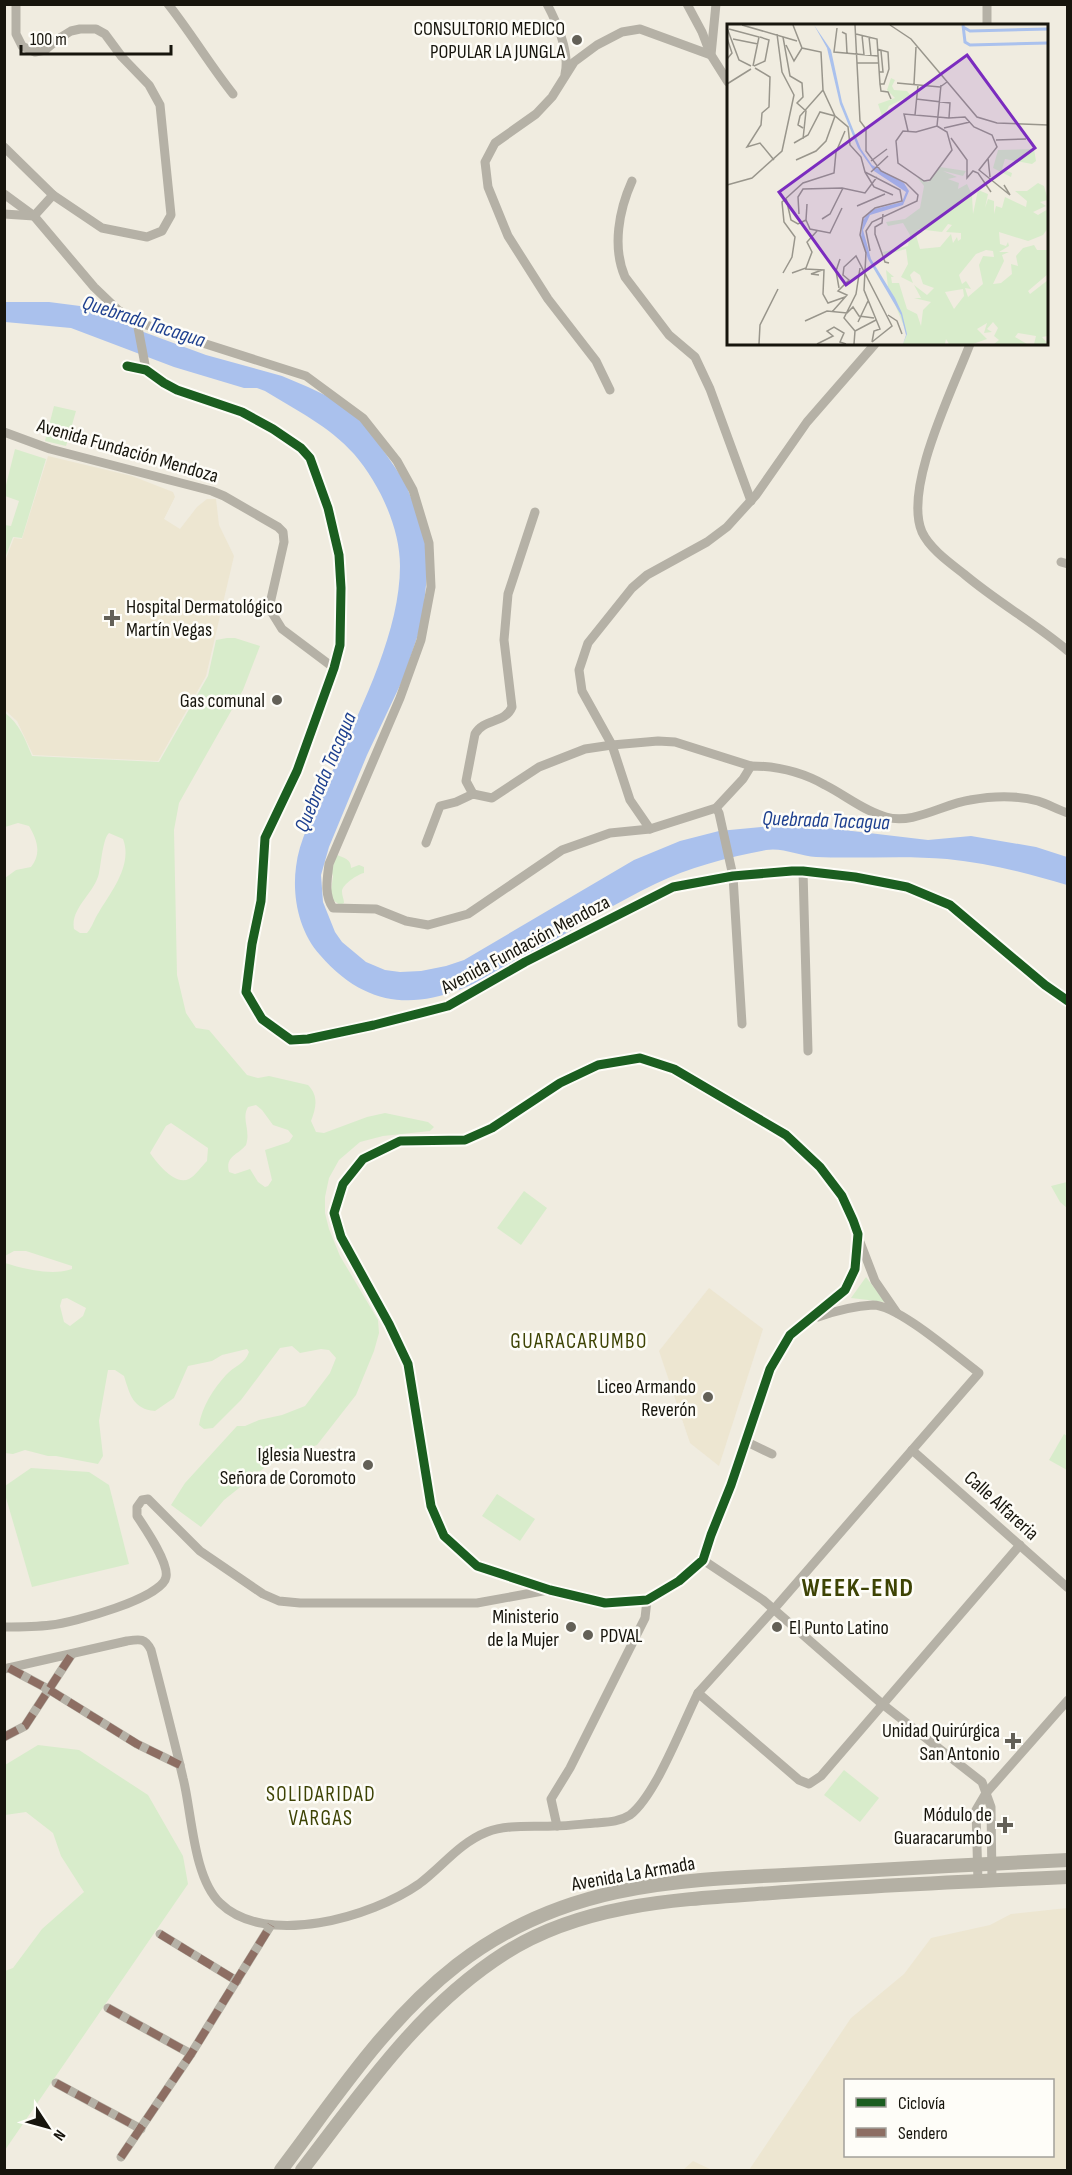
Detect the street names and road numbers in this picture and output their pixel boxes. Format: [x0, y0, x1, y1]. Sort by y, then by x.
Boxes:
street label: Avenida Fundación Mendoza [33, 413, 221, 488]
street label: Avenida Fundación Mendoza [436, 890, 614, 1000]
street label: Calle Alfareria [959, 1466, 1044, 1545]
street label: Avenida La Armada [569, 1851, 697, 1897]

